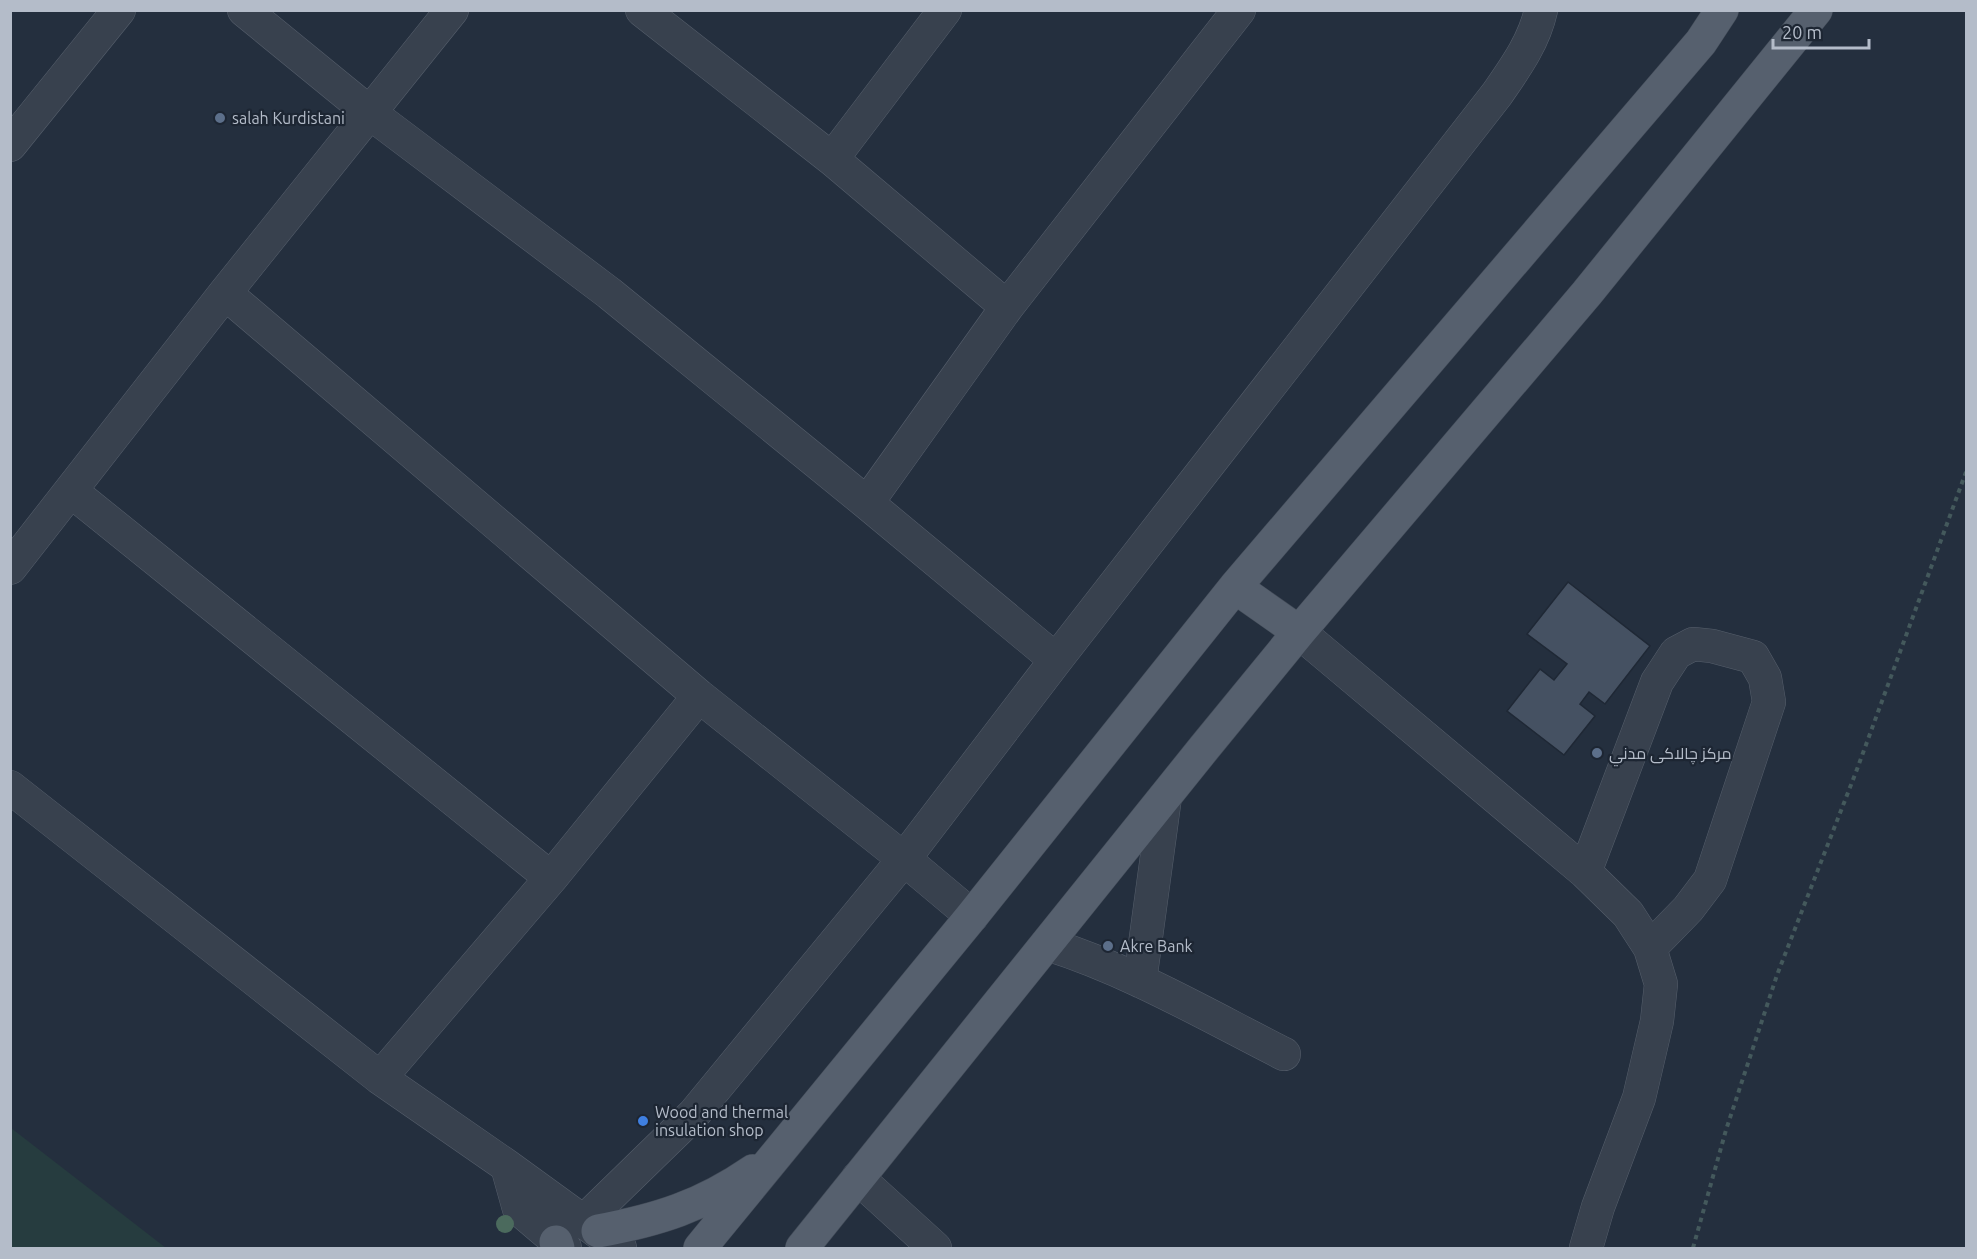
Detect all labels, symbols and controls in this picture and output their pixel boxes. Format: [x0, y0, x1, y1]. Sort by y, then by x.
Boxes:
scale bar [1773, 12, 1869, 50]
text: 20 m [1782, 22, 1822, 42]
place label: salah Kurdistani [232, 109, 345, 127]
marker: salah Kurdistani [213, 111, 227, 125]
place label: مركز چالاکى مدني [1609, 744, 1732, 767]
marker: مركز چالاکى مدني [1590, 746, 1604, 760]
place label: Akre Bank [1120, 937, 1193, 955]
marker: Akre Bank [1101, 939, 1115, 953]
place label: Wood and thermal insulation shop [655, 1103, 788, 1139]
marker: Wood and thermal insulation shop [636, 1114, 650, 1128]

